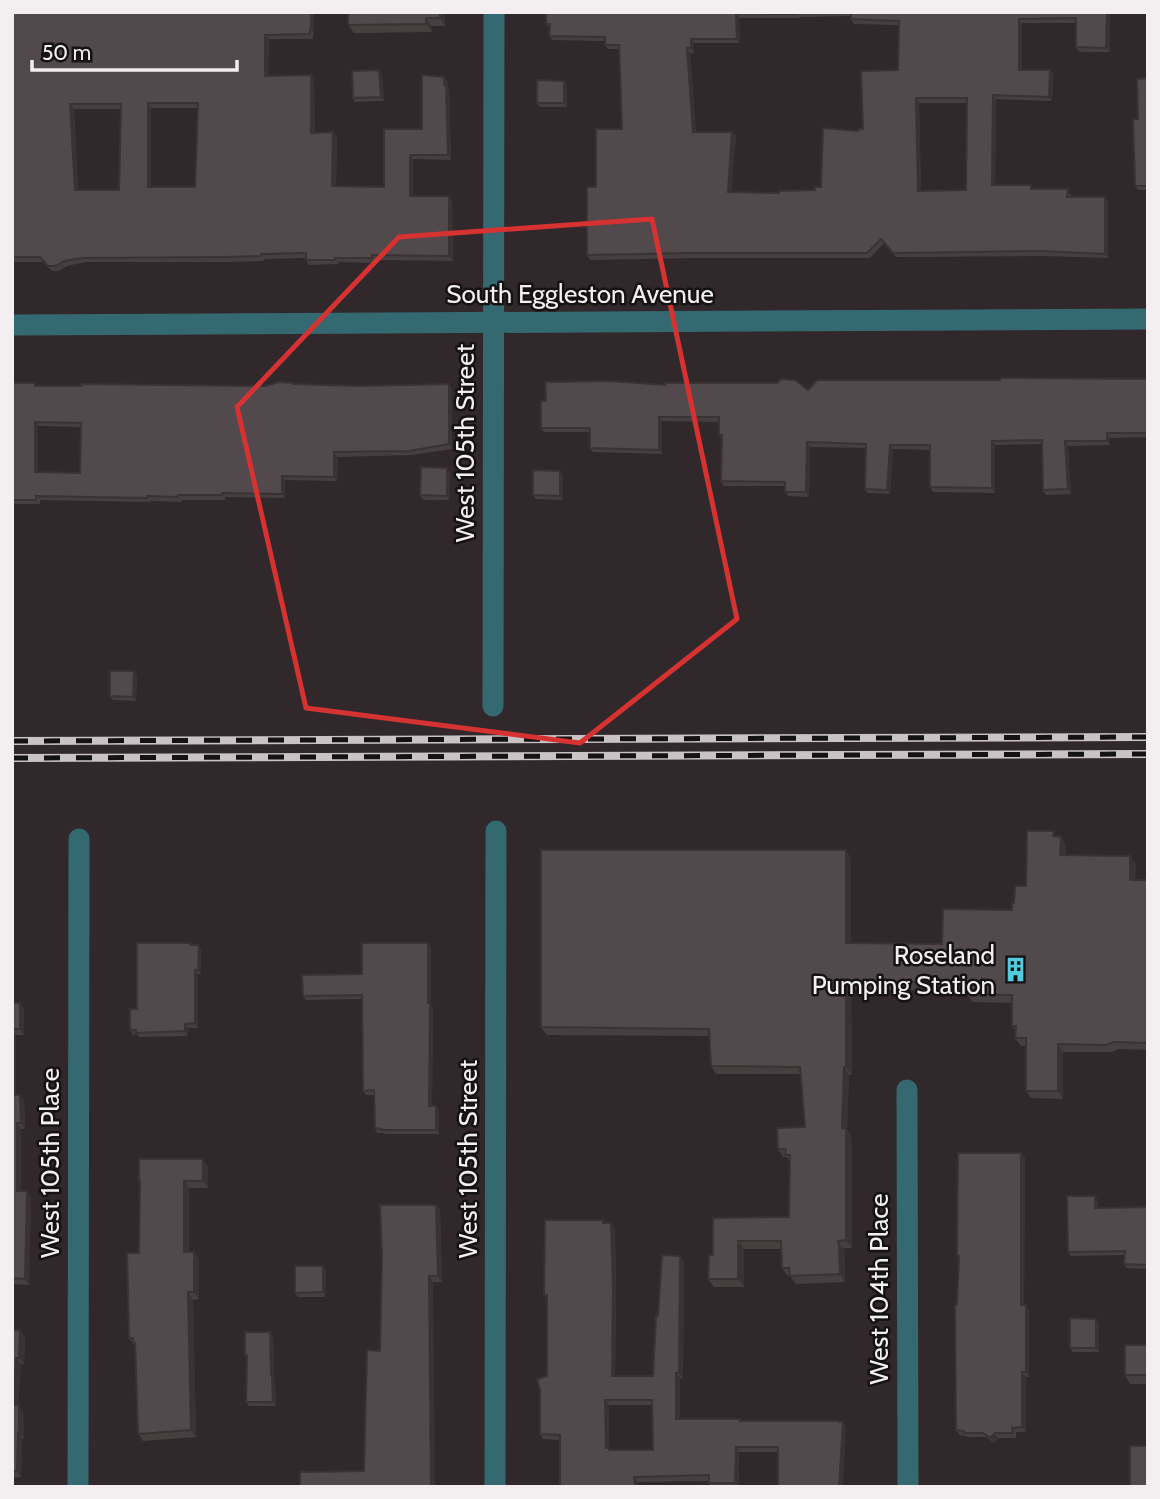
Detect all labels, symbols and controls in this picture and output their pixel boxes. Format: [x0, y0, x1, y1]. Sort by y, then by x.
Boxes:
scale bar [32, 28, 236, 72]
text: 50 m [42, 40, 91, 65]
street label: South Eggleston Avenue [446, 278, 714, 310]
street label: West 105th Street [449, 344, 481, 542]
place label: Roseland Pumping Station [812, 939, 995, 1001]
building icon: Roseland Pumping Station [1001, 956, 1029, 984]
street label: West 105th Street [452, 1060, 484, 1258]
street label: West 105th Place [34, 1068, 66, 1258]
street label: West 104th Place [863, 1194, 895, 1384]

